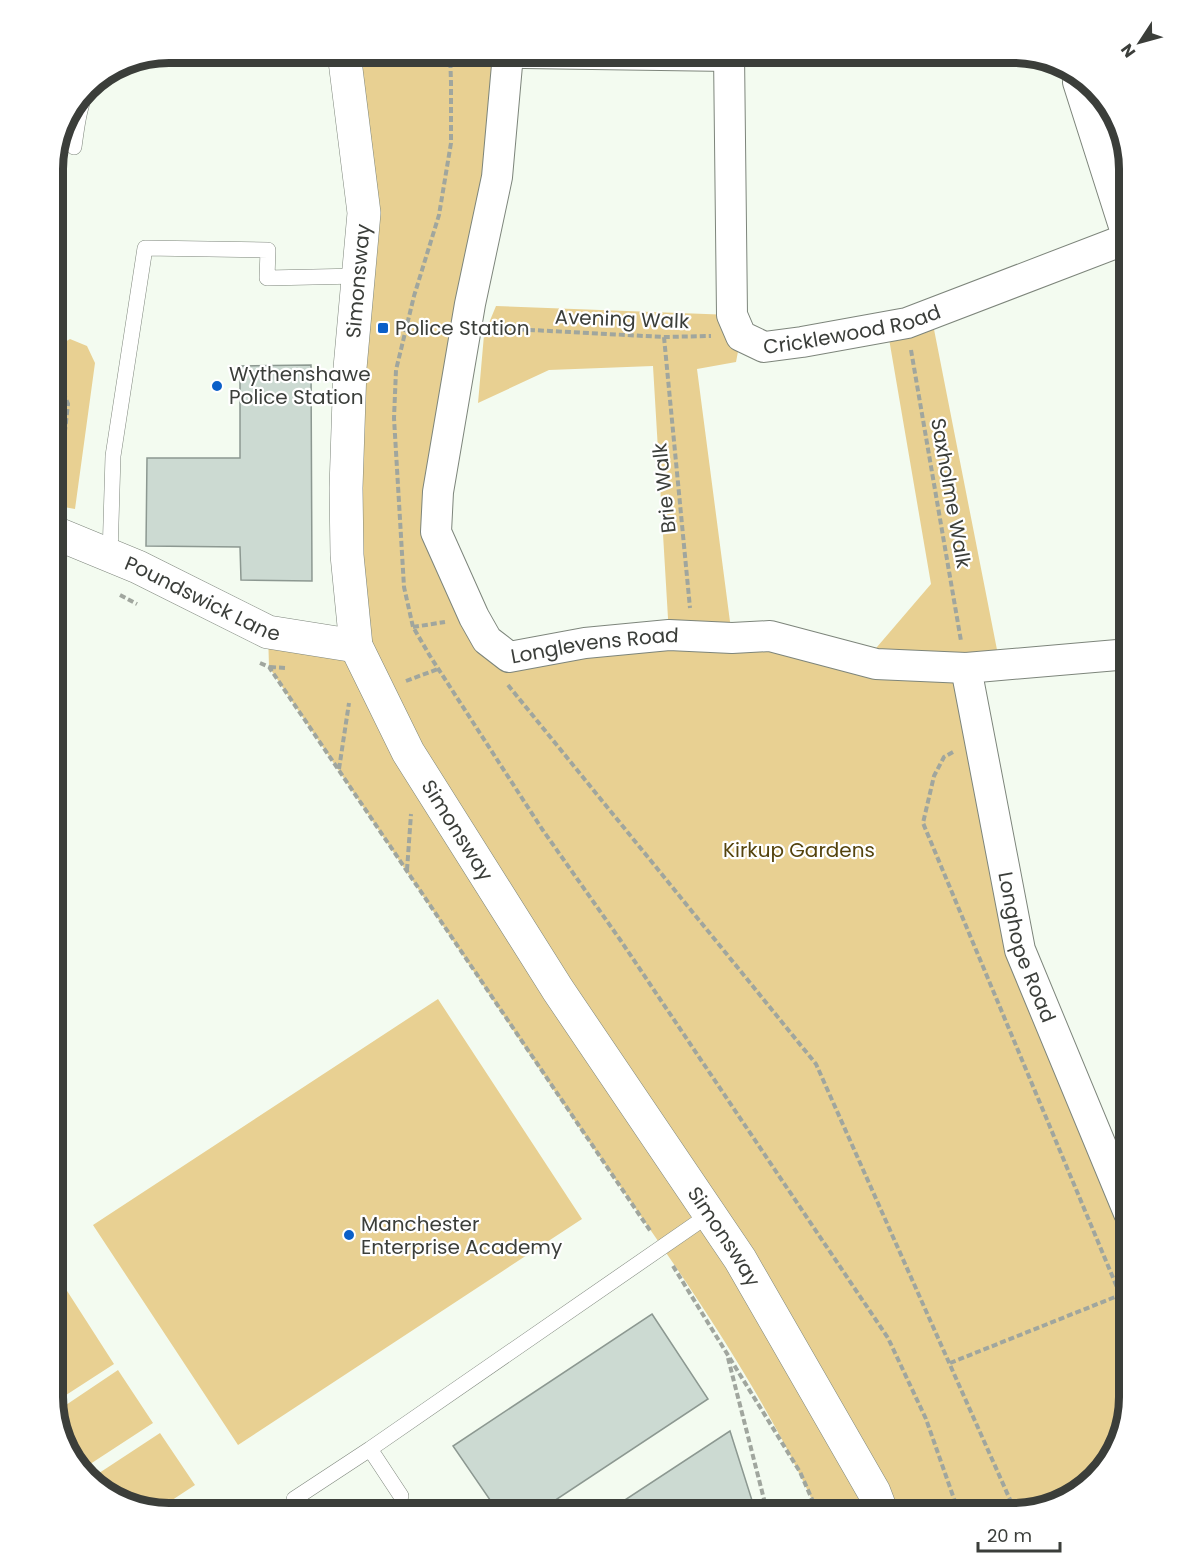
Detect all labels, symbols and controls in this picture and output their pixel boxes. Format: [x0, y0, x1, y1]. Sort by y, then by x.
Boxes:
north arrow [1110, 12, 1170, 72]
text: N [1115, 39, 1141, 62]
street label: Simonsway [339, 223, 377, 339]
street label: Cricklewood Road [762, 297, 945, 361]
street label: Avening Walk [554, 303, 691, 335]
place label: Police Station [395, 314, 529, 342]
marker: Police Station [376, 321, 390, 335]
place label: Wythenshawe Police Station [229, 360, 371, 411]
marker: Wythenshawe Police Station [210, 379, 224, 393]
street label: Saxholme Walk [924, 416, 978, 571]
street label: Brie Walk [645, 441, 683, 535]
street label: Poundswick Lane [120, 549, 282, 648]
street label: Longlevens Road [508, 621, 679, 670]
street label: Simonsway [415, 774, 500, 886]
park label: Kirkup Gardens [723, 836, 875, 864]
street label: Longhope Road [991, 869, 1063, 1027]
street label: Simonsway [681, 1181, 767, 1292]
place label: Manchester Enterprise Academy [361, 1210, 562, 1261]
marker: Manchester Enterprise Academy [342, 1228, 356, 1242]
scale bar [978, 1515, 1060, 1553]
text: 20 m [987, 1523, 1032, 1548]

